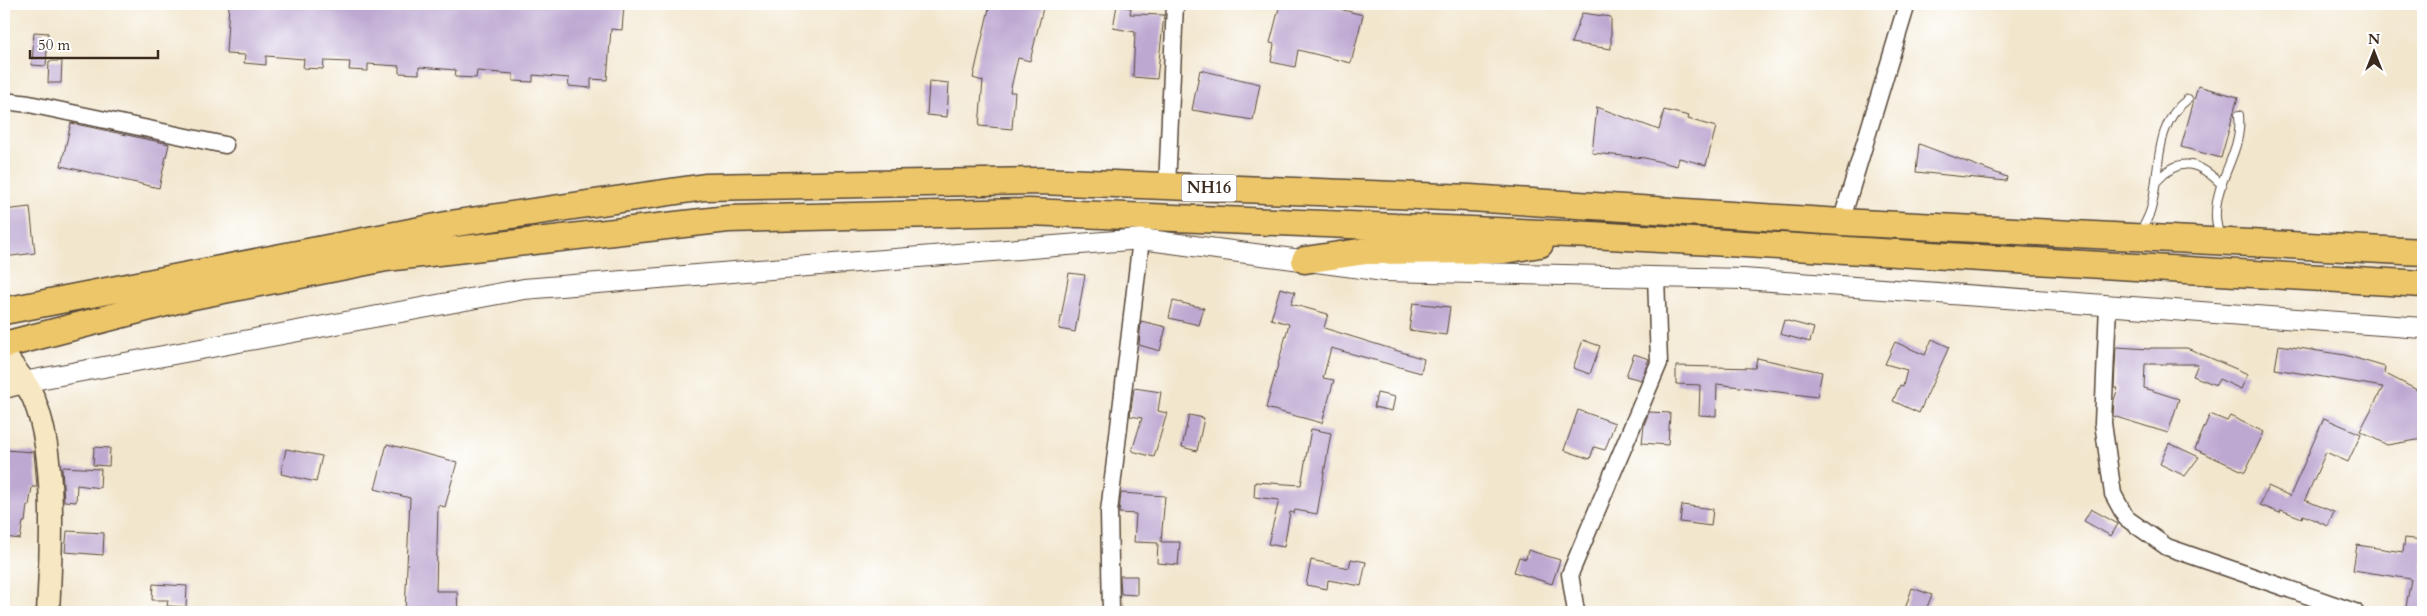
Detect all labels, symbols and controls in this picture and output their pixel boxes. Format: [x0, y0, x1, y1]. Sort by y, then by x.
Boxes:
scale bar [30, 28, 158, 60]
north arrow [2350, 28, 2400, 78]
text: N [2368, 30, 2380, 49]
text: 50 m [38, 35, 70, 55]
road number: NH16 [1182, 174, 1236, 202]

